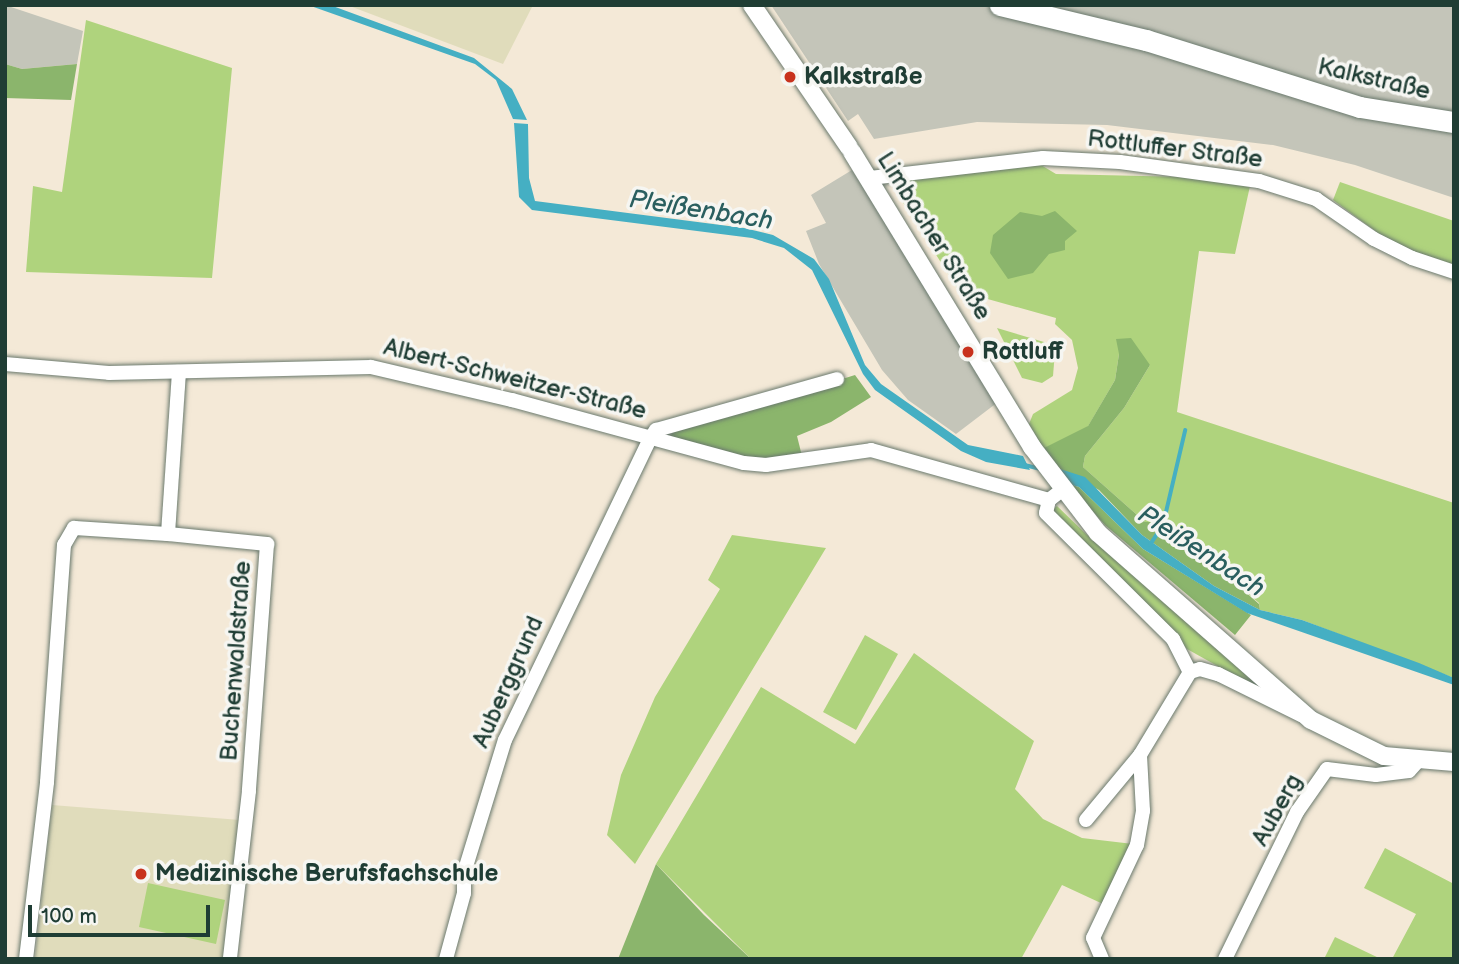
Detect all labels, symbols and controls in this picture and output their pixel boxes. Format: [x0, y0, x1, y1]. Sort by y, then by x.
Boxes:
street label: Kalkstraße [1315, 52, 1433, 106]
place label: Kalkstraße [804, 63, 922, 91]
marker: Kalkstraße [782, 69, 798, 85]
street label: Rottluffer Straße [1086, 124, 1264, 174]
street label: Limbacher Straße [871, 146, 997, 326]
water label: Pleißenbach [627, 184, 775, 238]
street label: Albert-Schweitzer-Straße [381, 332, 649, 426]
place label: Rottluff [982, 338, 1063, 366]
marker: Rottluff [960, 344, 976, 360]
water label: Pleißenbach [1132, 499, 1270, 605]
street label: Buchenwaldstraße [215, 560, 257, 762]
street label: Auberggrund [466, 612, 550, 752]
street label: Auberg [1246, 769, 1308, 851]
place label: Medizinische Berufsfachschule [155, 860, 498, 888]
marker: Medizinische Berufsfachschule [133, 866, 149, 882]
scale bar [32, 890, 214, 934]
text: 100 m [41, 904, 97, 929]

